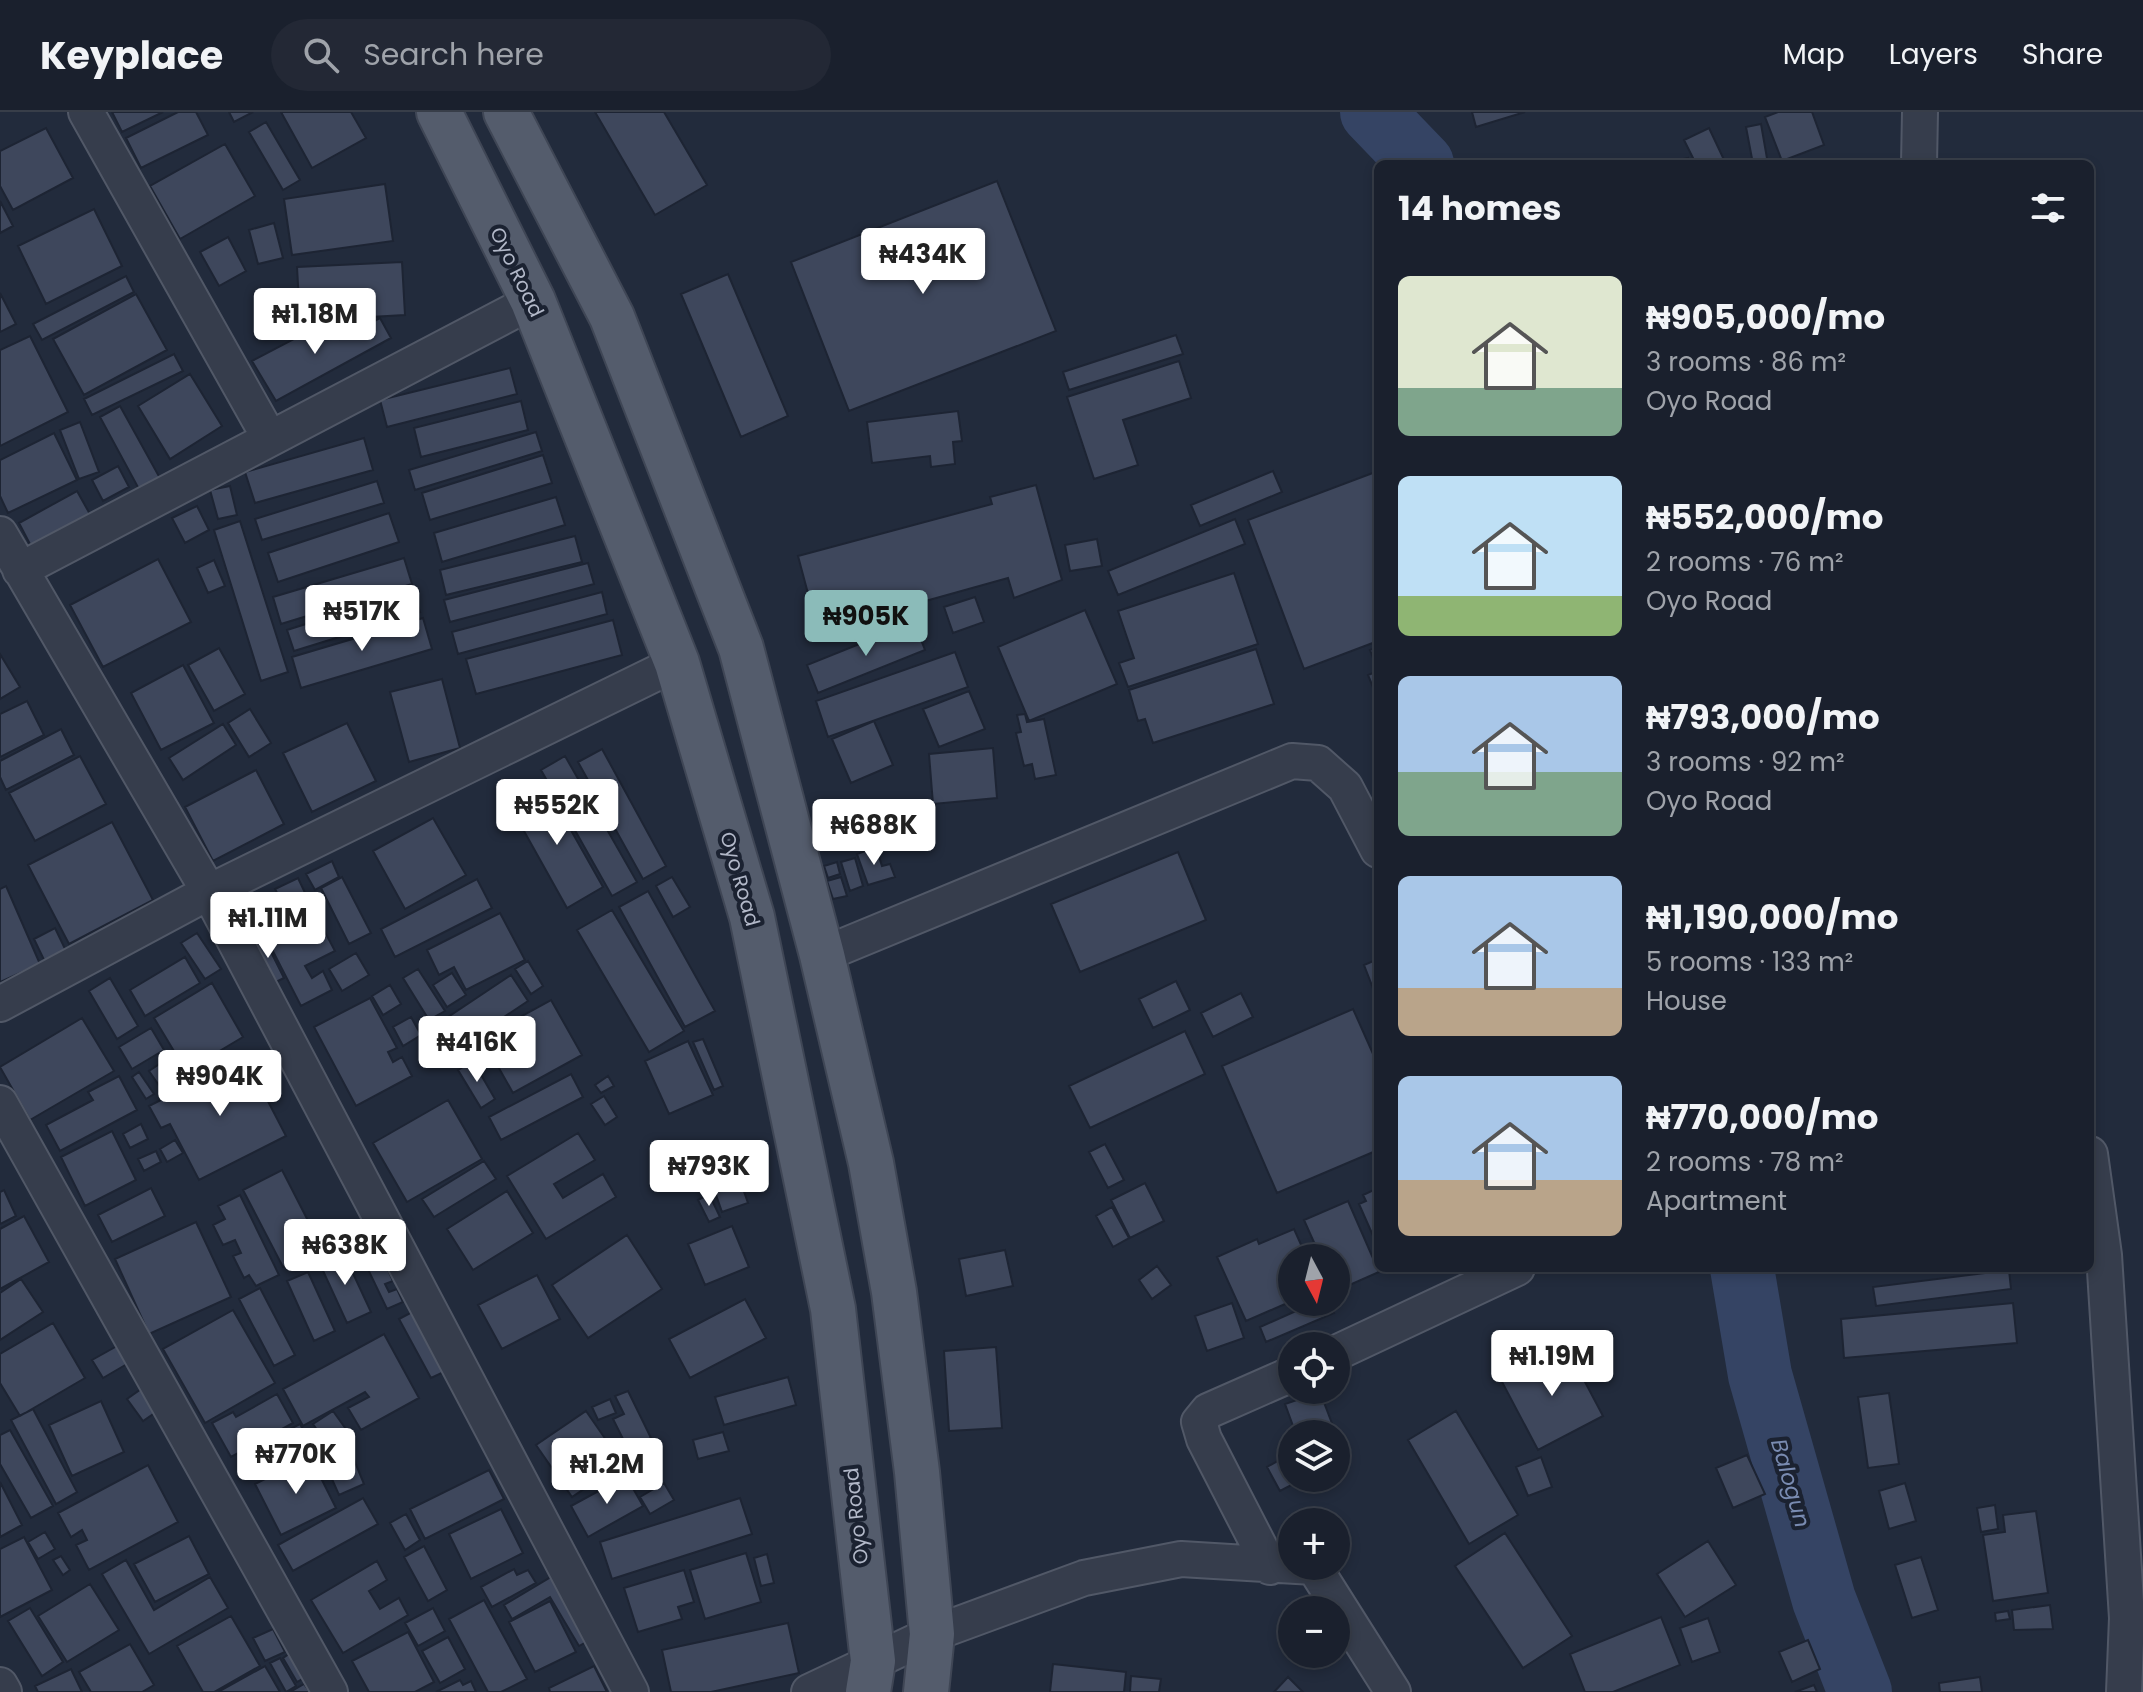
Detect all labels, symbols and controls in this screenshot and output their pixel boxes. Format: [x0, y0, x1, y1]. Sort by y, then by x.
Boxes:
search box [271, 19, 831, 91]
text: Keyplace [40, 29, 223, 82]
icon: search [299, 33, 343, 77]
text: Search here [363, 33, 544, 76]
text: Map [1783, 35, 1845, 74]
text: Layers [1889, 35, 1978, 74]
text: Share [2022, 35, 2103, 74]
text: 14 homes [1398, 184, 1562, 232]
icon: filters [2026, 186, 2070, 230]
street label: Oyo Road [483, 222, 551, 322]
pin: ₦434K [867, 228, 979, 296]
text: ₦434K [879, 236, 967, 272]
pin: ₦1.18M [250, 288, 380, 356]
text: ₦905,000/mo [1646, 293, 1885, 341]
text: ₦1.18M [272, 296, 358, 332]
icon: home [1462, 308, 1558, 404]
text: 3 rooms · 86 m² [1646, 344, 1846, 380]
text: Oyo Road [1646, 383, 1772, 419]
text: ₦552,000/mo [1646, 493, 1884, 541]
icon: home [1462, 508, 1558, 604]
text: 2 rooms · 76 m² [1646, 544, 1844, 580]
text: Oyo Road [1646, 583, 1772, 619]
pin: ₦517K [306, 585, 418, 653]
pin: ₦905K [810, 590, 922, 658]
text: ₦517K [323, 593, 401, 629]
text: ₦905K [823, 598, 909, 634]
text: ₦793,000/mo [1646, 693, 1880, 741]
icon: home [1462, 708, 1558, 804]
text: 3 rooms · 92 m² [1646, 744, 1845, 780]
pin: ₦552K [501, 779, 613, 847]
text: Oyo Road [1646, 783, 1772, 819]
text: ₦552K [514, 787, 600, 823]
pin: ₦688K [818, 799, 930, 867]
text: ₦688K [830, 807, 918, 843]
street label: Oyo Road [713, 828, 767, 930]
pin: ₦1.11M [203, 892, 333, 960]
text: ₦1,190,000/mo [1646, 893, 1898, 941]
text: ₦1.11M [228, 900, 308, 936]
icon: home [1462, 908, 1558, 1004]
text: 5 rooms · 133 m² [1646, 944, 1853, 980]
text: House [1646, 983, 1727, 1019]
pin: ₦416K [421, 1016, 533, 1084]
text: ₦416K [437, 1024, 517, 1060]
pin: ₦904K [164, 1050, 276, 1118]
text: ₦904K [176, 1058, 264, 1094]
text: ₦770,000/mo [1646, 1093, 1878, 1141]
icon: home [1462, 1108, 1558, 1204]
pin: ₦793K [653, 1140, 765, 1208]
text: 2 rooms · 78 m² [1646, 1144, 1844, 1180]
text: ₦793K [668, 1148, 750, 1184]
text: Apartment [1646, 1183, 1787, 1219]
pin: ₦638K [289, 1219, 401, 1287]
text: ₦638K [302, 1227, 388, 1263]
north arrow [1278, 1244, 1350, 1316]
map controls [1278, 1244, 1350, 1668]
pin: ₦1.19M [1487, 1330, 1617, 1398]
button: locate [1278, 1332, 1350, 1404]
text: ₦1.19M [1509, 1338, 1595, 1374]
button: layers [1278, 1420, 1350, 1492]
pin: ₦770K [240, 1428, 352, 1496]
water label: Balogun [1763, 1435, 1818, 1531]
text: ₦770K [255, 1436, 337, 1472]
pin: ₦1.2M [551, 1438, 663, 1506]
text: ₦1.2M [570, 1446, 644, 1482]
street label: Oyo Road [837, 1466, 875, 1566]
button: + [1278, 1508, 1350, 1580]
button: − [1278, 1596, 1350, 1668]

